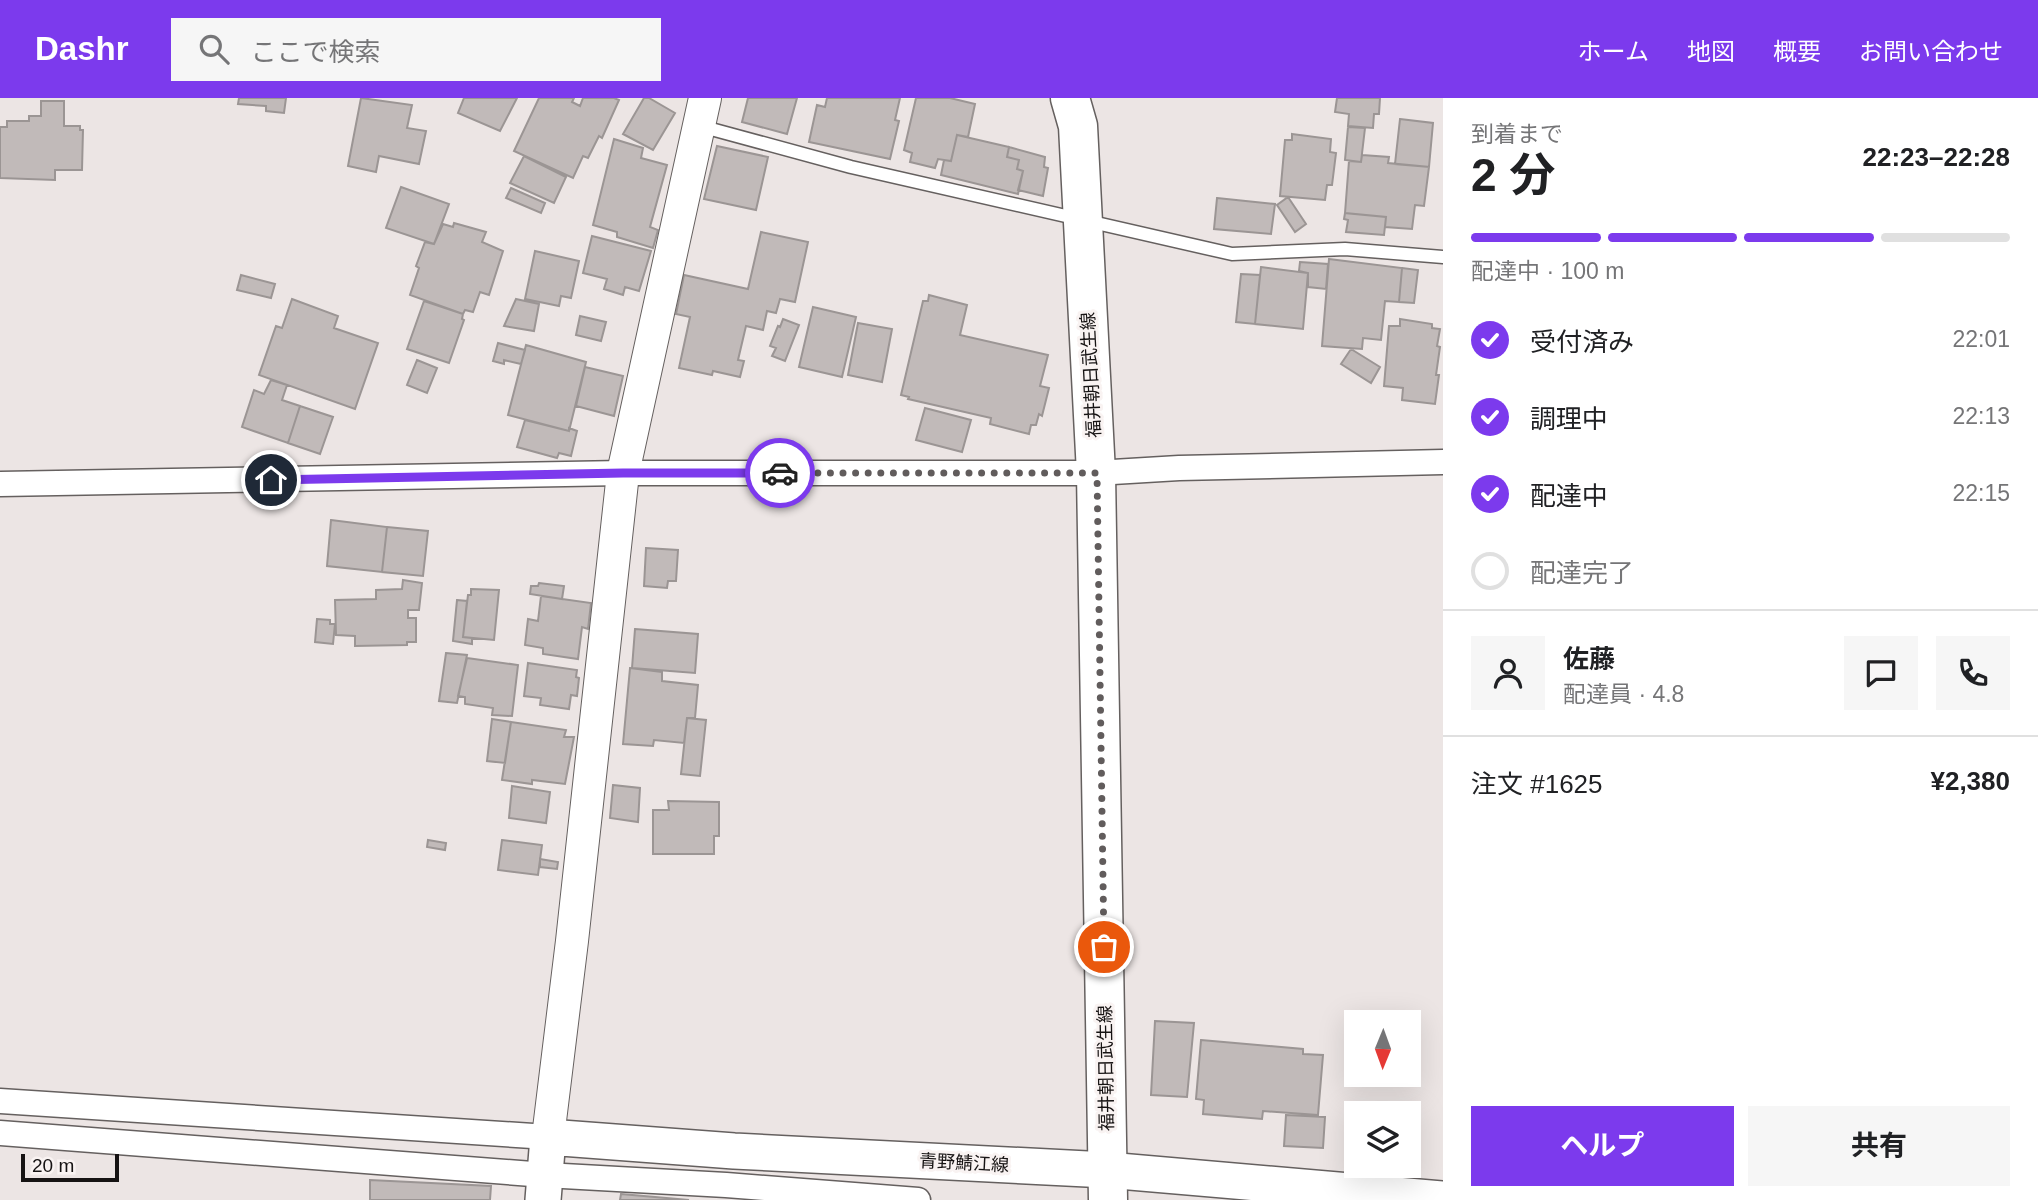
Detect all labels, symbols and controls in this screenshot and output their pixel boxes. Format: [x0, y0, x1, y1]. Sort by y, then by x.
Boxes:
search box [171, 18, 661, 81]
text: Dashr [35, 30, 129, 67]
icon: search [195, 30, 233, 68]
text: ここで検索 [251, 37, 381, 67]
text: ホーム [1578, 38, 1649, 65]
text: 地図 [1687, 38, 1735, 65]
text: 概要 [1773, 38, 1821, 65]
text: お問い合わせ [1859, 38, 2003, 65]
text: 到着まで [1471, 121, 1563, 147]
text: 22:23–22:28 [1863, 142, 2010, 172]
text: 2 分 [1471, 149, 1555, 201]
text: 配達中 · 100 m [1471, 258, 1624, 284]
street label: 福井朝日武生線 [1078, 312, 1104, 438]
icon: check [1471, 321, 1509, 359]
text: 22:01 [1952, 326, 2010, 352]
text: 受付済み [1530, 327, 1634, 357]
icon: check [1471, 398, 1509, 436]
text: 22:13 [1952, 403, 2010, 429]
text: 調理中 [1530, 404, 1608, 434]
courier [745, 438, 815, 508]
pin [241, 450, 301, 510]
icon: car [761, 454, 799, 492]
icon: home [252, 461, 290, 499]
icon: check [1471, 475, 1509, 513]
text: 22:15 [1952, 480, 2010, 506]
text: 配達中 [1530, 481, 1608, 511]
text: 配達完了 [1530, 558, 1634, 588]
button: person [1471, 636, 1545, 710]
button: chat [1844, 636, 1918, 710]
button: phone [1936, 636, 2010, 710]
text: 佐藤 [1563, 644, 1615, 674]
text: 配達員 · 4.8 [1563, 681, 1684, 707]
text: ¥2,380 [1930, 766, 2010, 796]
text: 注文 #1625 [1471, 769, 1603, 799]
pin [1074, 917, 1134, 977]
icon: bag [1085, 928, 1123, 966]
street label: 福井朝日武生線 [1095, 1005, 1117, 1131]
north arrow [1344, 1010, 1421, 1087]
map controls [1344, 1010, 1421, 1178]
button: layers [1344, 1101, 1421, 1178]
button: ヘルプ [1471, 1106, 1734, 1186]
button: 共有 [1748, 1106, 2010, 1186]
scale bar [21, 1151, 119, 1183]
street label: 青野鯖江線 [919, 1151, 1009, 1175]
text: 20 m [32, 1155, 74, 1176]

